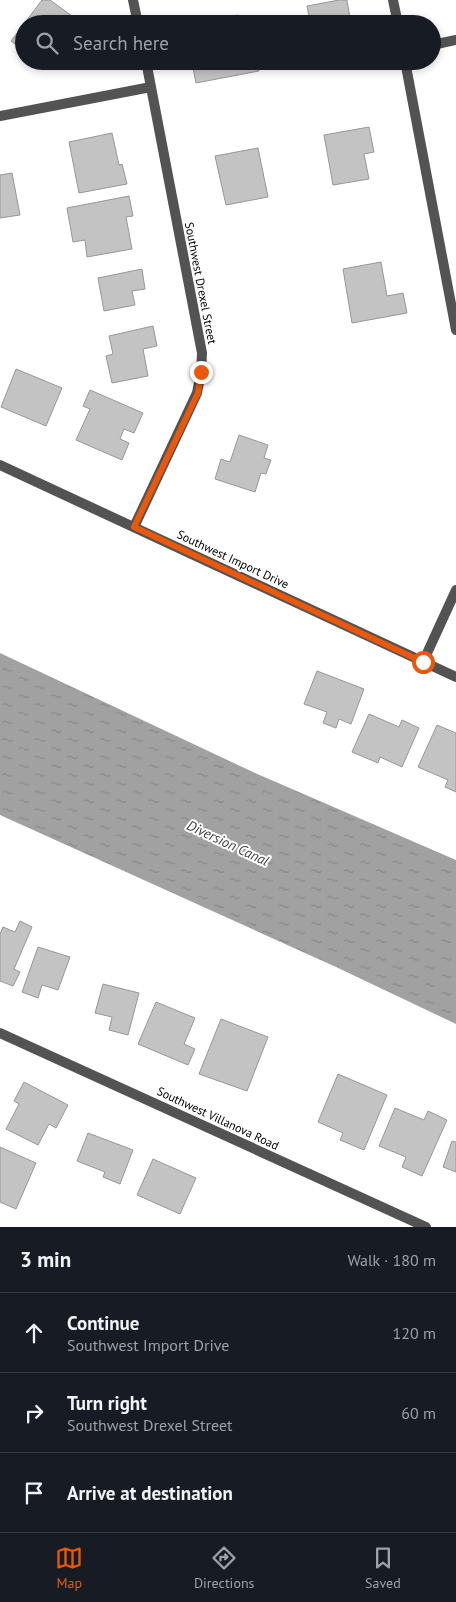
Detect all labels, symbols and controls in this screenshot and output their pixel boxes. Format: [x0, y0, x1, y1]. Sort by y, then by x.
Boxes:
search box [15, 15, 441, 70]
icon: search [33, 29, 61, 57]
text: Search here [73, 31, 169, 55]
street label: Southwest Drexel Street [182, 221, 220, 345]
route end [190, 361, 213, 384]
street label: Southwest Import Drive [175, 526, 291, 592]
route start [412, 651, 435, 674]
water label: Diversion Canal [184, 816, 272, 870]
street label: Southwest Villanova Road [155, 1083, 281, 1153]
text: 3 min [20, 1246, 71, 1273]
text: Walk · 180 m [347, 1250, 436, 1270]
text: Continue [67, 1311, 139, 1335]
icon: ahead [20, 1319, 48, 1347]
text: 120 m [393, 1323, 436, 1343]
text: Southwest Import Drive [67, 1335, 229, 1355]
text: Turn right [67, 1391, 147, 1415]
icon: right [20, 1399, 48, 1427]
text: 60 m [401, 1403, 436, 1423]
text: Southwest Drexel Street [67, 1415, 232, 1435]
icon: arrive [20, 1479, 48, 1507]
text: Arrive at destination [67, 1481, 233, 1505]
tab: Map [55, 1544, 83, 1592]
tab: Directions [194, 1544, 254, 1592]
tab: Saved [365, 1544, 401, 1592]

